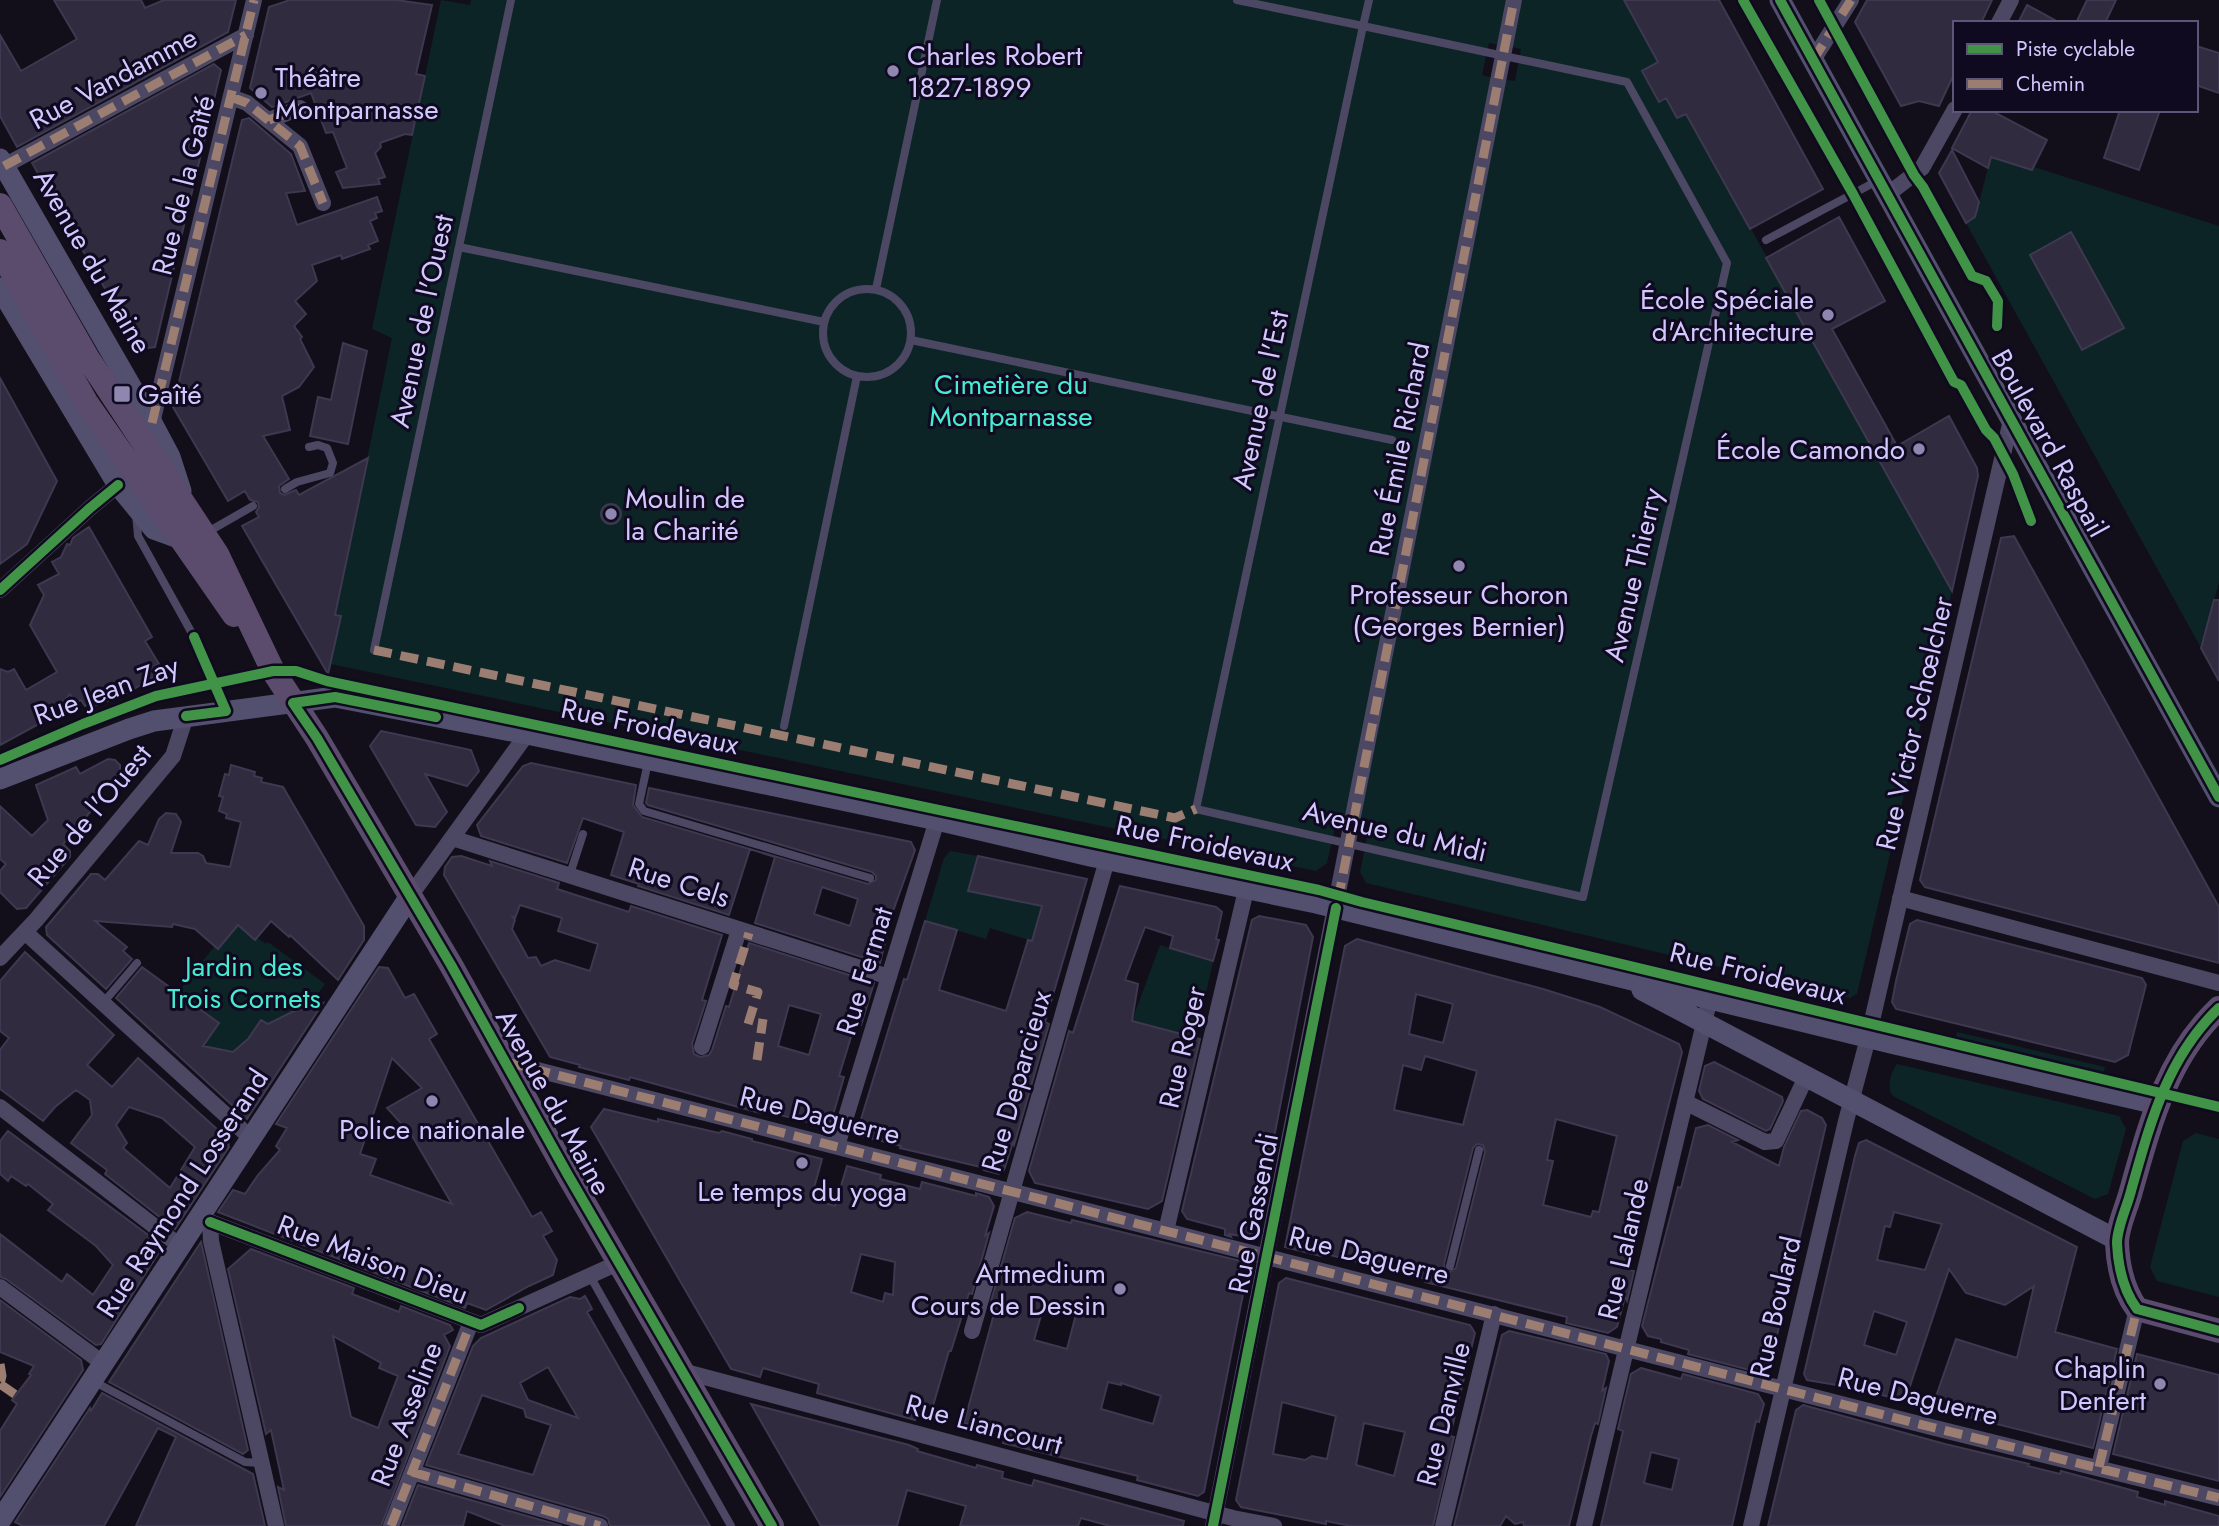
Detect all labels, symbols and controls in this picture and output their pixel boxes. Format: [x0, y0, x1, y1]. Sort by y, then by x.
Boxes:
street label: Rue Vandamme [22, 17, 204, 140]
legend [1953, 21, 2198, 112]
text: Piste cyclable [2016, 34, 2135, 64]
place label: Charles Robert 1827-1899 [907, 35, 1082, 108]
place label: Théâtre Montparnasse [275, 57, 439, 130]
marker: Charles Robert 1827-1899 [885, 63, 901, 79]
text: Chemin [2016, 69, 2085, 99]
marker: Théâtre Montparnasse [253, 85, 269, 101]
street label: Rue de la Gaîté [141, 91, 226, 279]
street label: Avenue du Maine [23, 161, 162, 361]
street label: Avenue de l'Ouest [379, 210, 464, 432]
place label: École Spéciale d'Architecture [1640, 279, 1814, 352]
street label: Avenue de l'Est [1221, 306, 1300, 493]
marker: École Spéciale d'Architecture [1820, 307, 1836, 323]
street label: Rue Émile Richard [1359, 339, 1440, 560]
street label: Boulevard Raspail [1981, 342, 2118, 545]
park label: Cimetière du Montparnasse [929, 364, 1093, 437]
place label: Gaîté [138, 374, 202, 415]
marker: Gaîté [112, 384, 132, 404]
place label: École Camondo [1716, 429, 1905, 470]
marker: École Camondo [1911, 441, 1927, 457]
place label: Moulin de la Charité [625, 478, 745, 551]
street label: Avenue Thierry [1594, 483, 1674, 666]
marker: Moulin de la Charité [603, 506, 619, 522]
marker: Professeur Choron (Georges Bernier) [1451, 558, 1467, 574]
place label: Professeur Choron (Georges Bernier) [1349, 574, 1569, 647]
street label: Rue Victor Schœlcher [1865, 592, 1964, 854]
street label: Rue Jean Zay [28, 645, 185, 736]
street label: Rue Froidevaux [557, 688, 743, 765]
street label: Rue de l'Ouest [17, 735, 161, 895]
street label: Avenue du Midi [1299, 790, 1491, 873]
street label: Rue Froidevaux [1112, 805, 1298, 882]
street label: Rue Cels [623, 847, 735, 918]
street label: Rue Fermat [826, 902, 904, 1040]
street label: Rue Froidevaux [1665, 932, 1851, 1015]
park label: Jardin des Trois Cornets [167, 946, 321, 1019]
street label: Rue Roger [1149, 982, 1217, 1112]
street label: Rue Deparcieux [971, 985, 1062, 1177]
street label: Avenue du Maine [485, 1002, 622, 1203]
street label: Rue Raymond Losserand [86, 1061, 278, 1326]
street label: Rue Daguerre [735, 1076, 904, 1155]
marker: Police nationale [424, 1093, 440, 1109]
place label: Police nationale [339, 1109, 525, 1150]
street label: Rue Gassendi [1218, 1129, 1289, 1297]
marker: Le temps du yoga [794, 1155, 810, 1171]
place label: Le temps du yoga [697, 1171, 907, 1212]
street label: Rue Lalande [1587, 1174, 1660, 1324]
street label: Rue Maison Dieu [271, 1204, 474, 1315]
street label: Rue Daguerre [1284, 1216, 1453, 1295]
street label: Rue Boulard [1739, 1232, 1812, 1382]
place label: Artmedium Cours de Dessin [911, 1253, 1106, 1326]
marker: Artmedium Cours de Dessin [1112, 1281, 1128, 1297]
street label: Rue Asseline [360, 1336, 453, 1492]
street label: Rue Danville [1406, 1338, 1481, 1490]
place label: Chaplin Denfert [2054, 1348, 2146, 1421]
street label: Rue Daguerre [1833, 1357, 2002, 1436]
marker: Chaplin Denfert [2152, 1376, 2168, 1392]
street label: Rue Liancourt [901, 1384, 1067, 1465]

